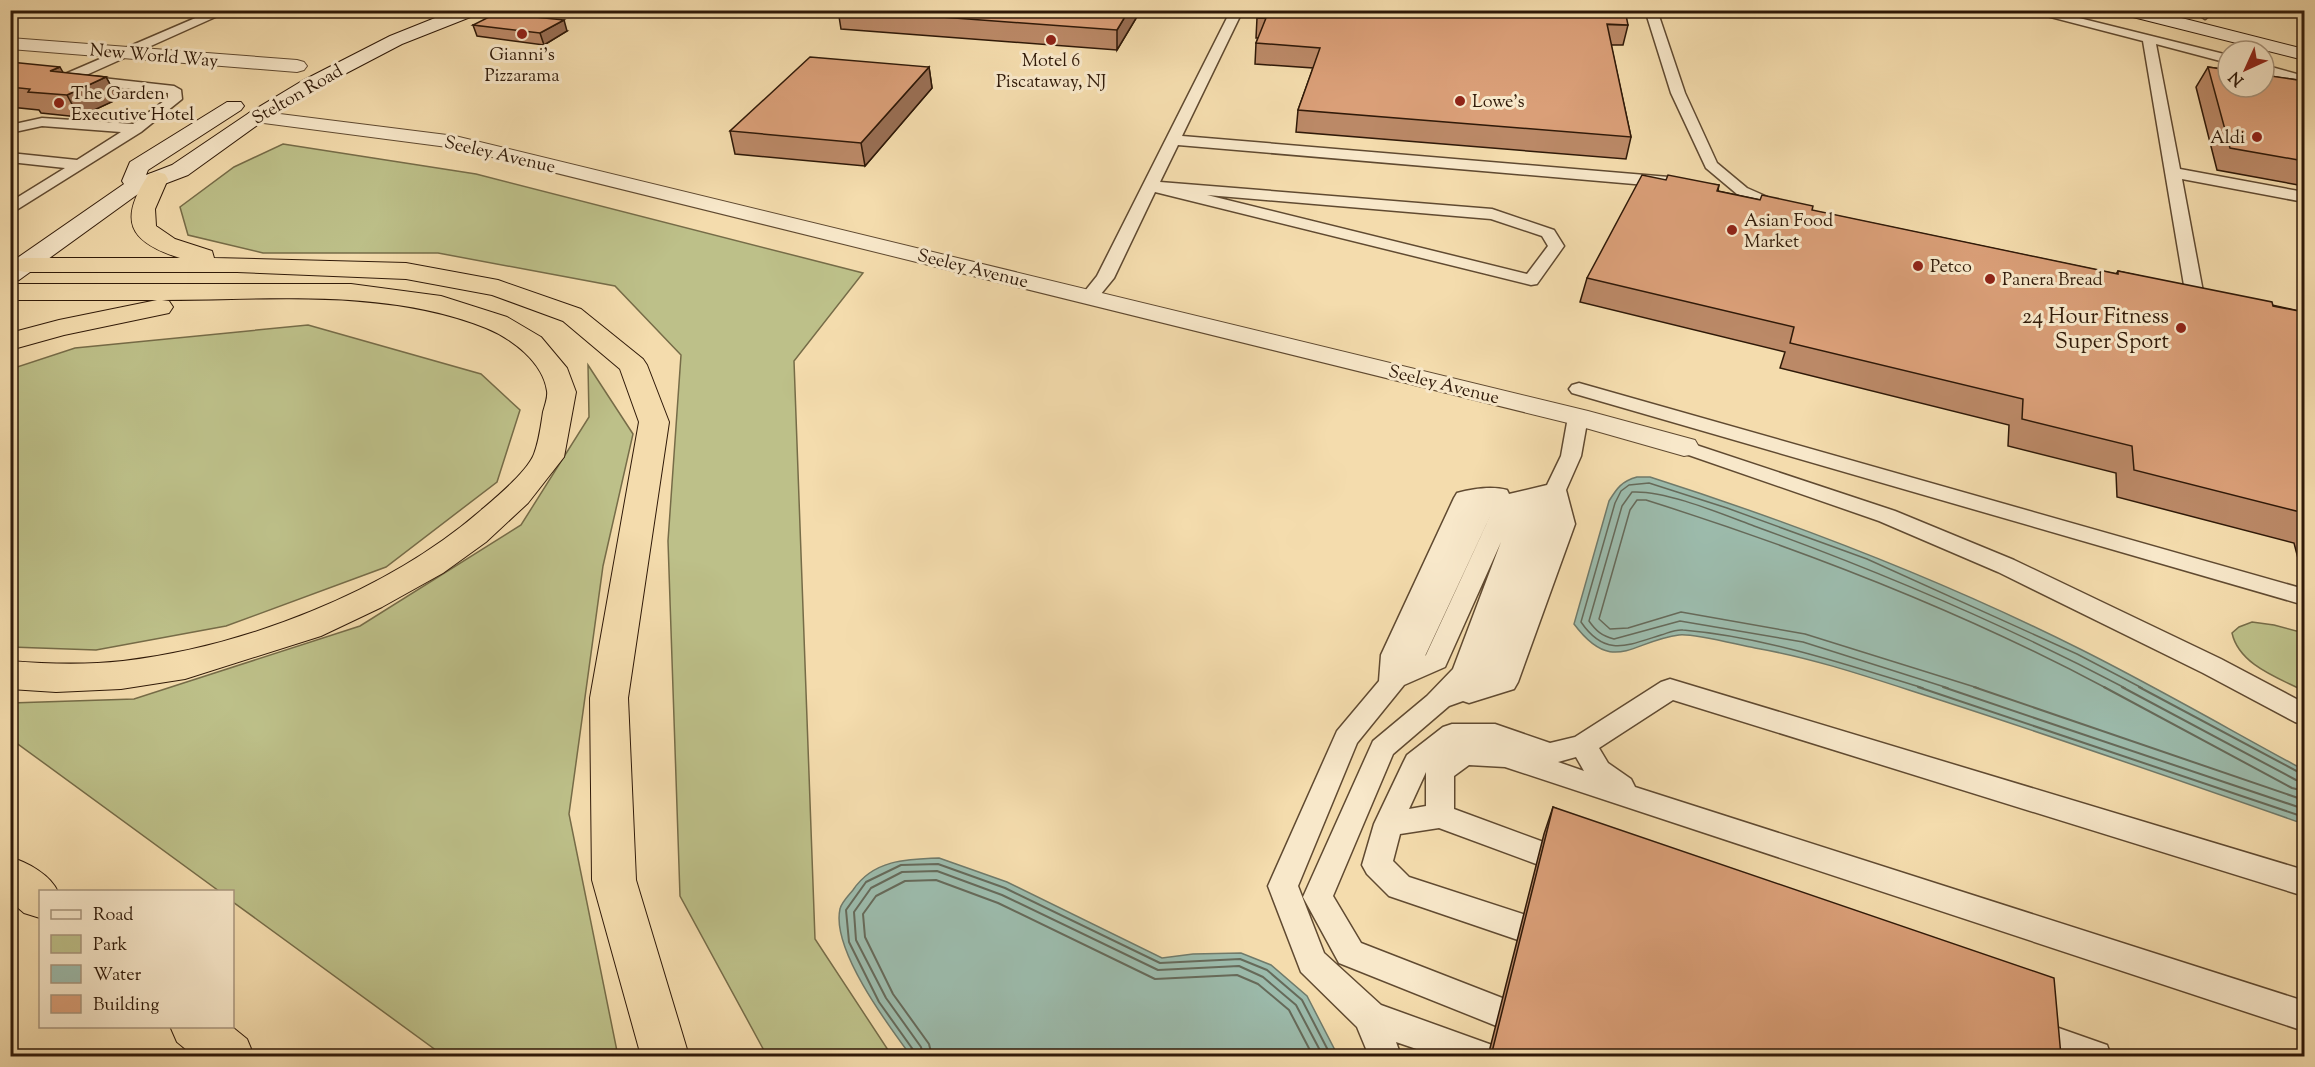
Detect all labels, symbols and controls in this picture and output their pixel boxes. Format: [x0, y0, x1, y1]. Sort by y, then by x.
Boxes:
marker: Gianni's Pizzarama [515, 27, 529, 41]
marker: Motel 6 Piscataway, NJ [1044, 33, 1058, 47]
street label: New World Way [88, 38, 219, 76]
north arrow [2216, 39, 2276, 99]
place label: Gianni's Pizzarama [485, 43, 559, 90]
place label: Motel 6 Piscataway, NJ [996, 49, 1106, 96]
street label: Stelton Road [248, 59, 348, 132]
text: N [2224, 65, 2250, 90]
place label: The Garden Executive Hotel [71, 82, 194, 129]
place label: Lowe's [1472, 90, 1525, 116]
marker: Lowe's [1453, 94, 1467, 108]
marker: The Garden Executive Hotel [52, 96, 66, 110]
place label: Aldi [2210, 126, 2245, 152]
marker: Aldi [2250, 130, 2264, 144]
street label: Seeley Avenue [441, 131, 558, 181]
place label: Asian Food Market [1744, 209, 1833, 256]
marker: Asian Food Market [1725, 223, 1739, 237]
street label: Seeley Avenue [914, 244, 1031, 296]
place label: Petco [1930, 255, 1972, 281]
marker: Petco [1911, 259, 1925, 273]
place label: Panera Bread [2002, 268, 2103, 294]
marker: Panera Bread [1983, 272, 1997, 286]
place label: 24 Hour Fitness Super Sport [2022, 302, 2169, 359]
marker: 24 Hour Fitness Super Sport [2174, 321, 2188, 335]
street label: Seeley Avenue [1385, 360, 1502, 412]
legend [39, 890, 234, 1028]
text: Road [93, 903, 133, 929]
text: Park [93, 933, 128, 959]
text: Water [93, 963, 142, 989]
text: Building [93, 993, 159, 1019]

